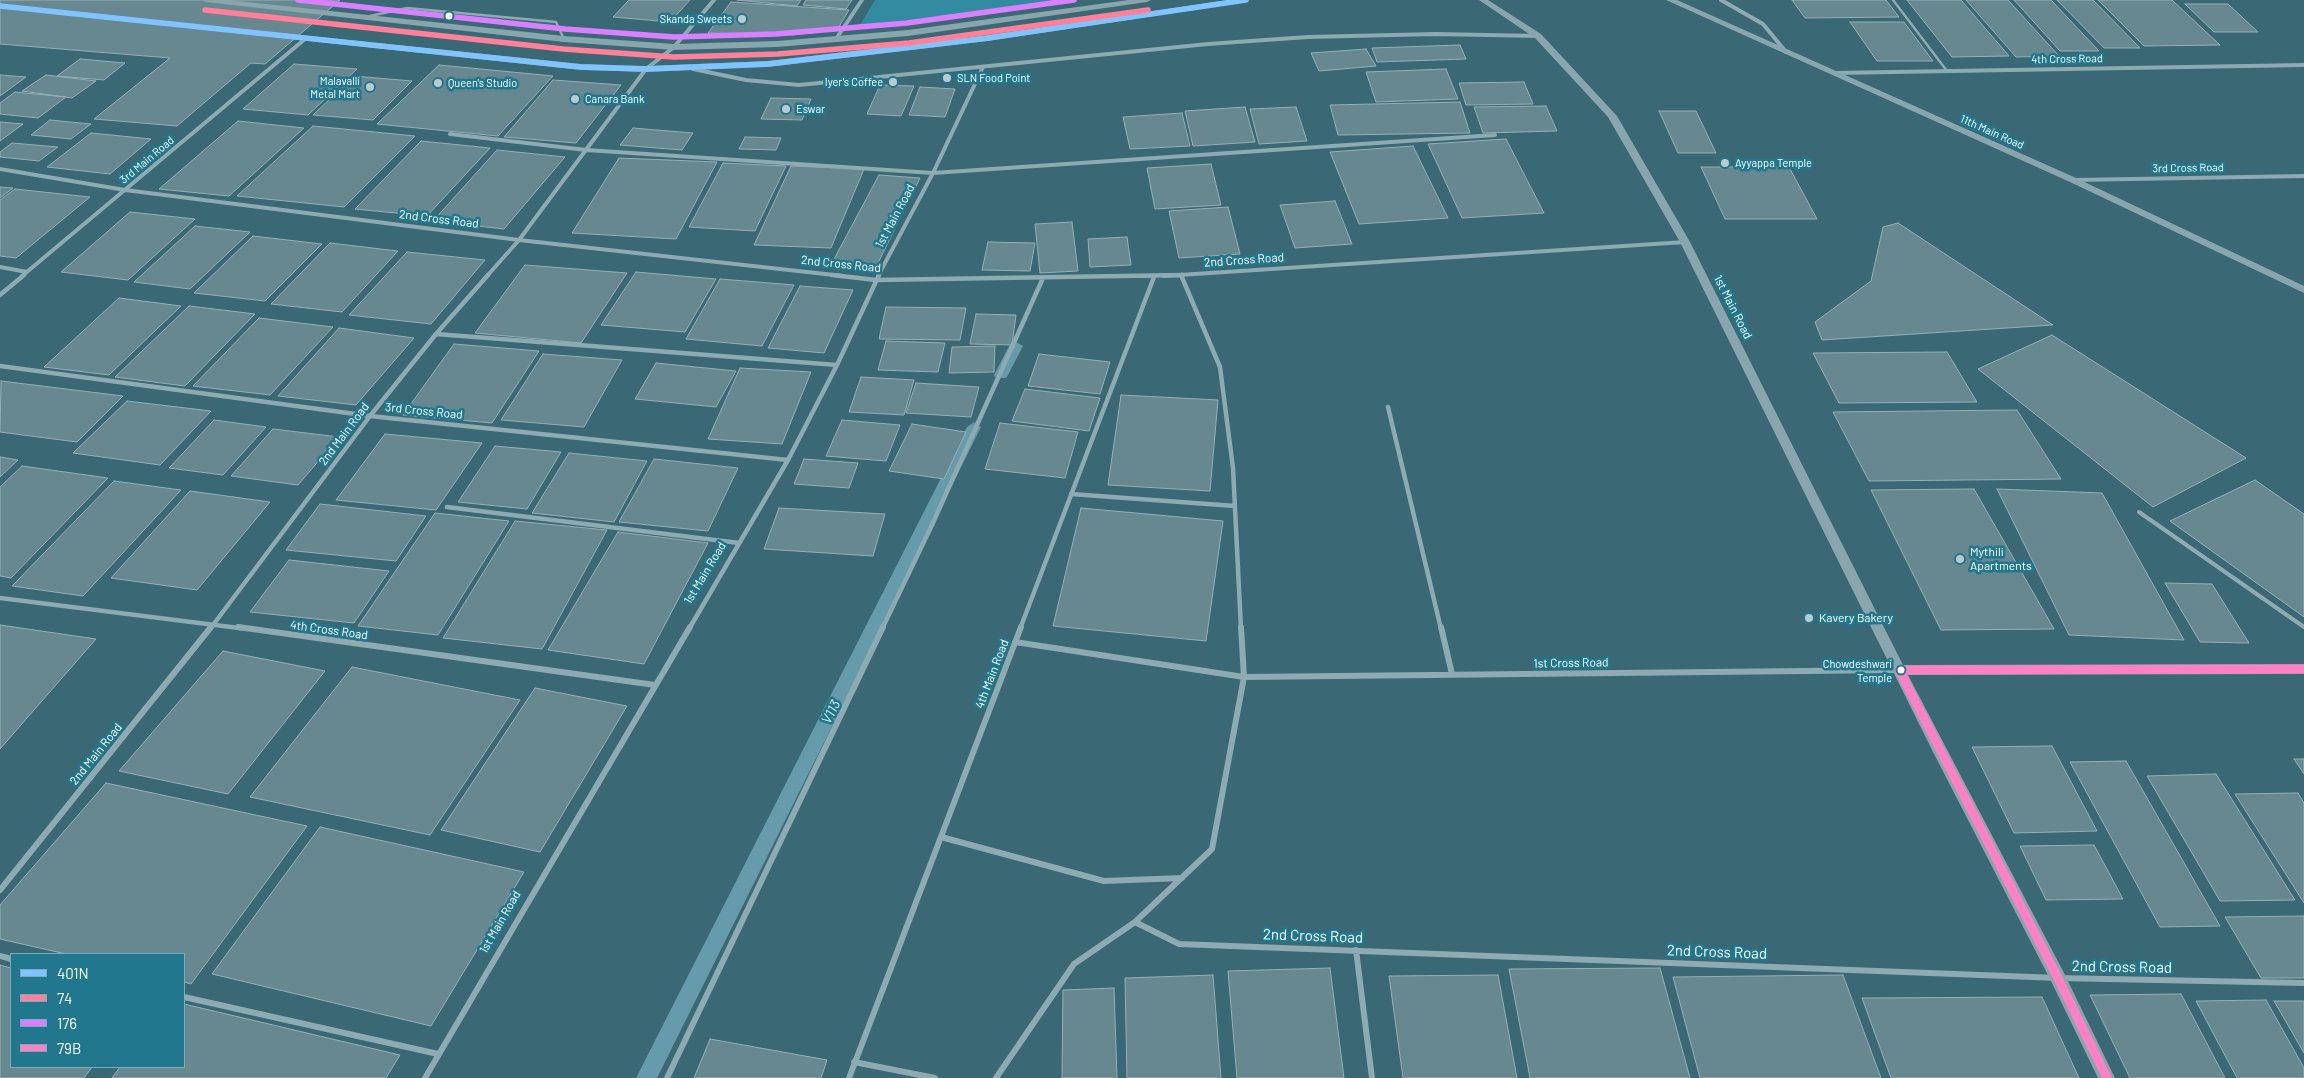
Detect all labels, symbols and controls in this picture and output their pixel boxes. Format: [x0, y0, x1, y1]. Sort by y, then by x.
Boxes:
unlabelled marker [444, 11, 454, 21]
place label: Skanda Sweets [660, 12, 732, 26]
marker: Skanda Sweets [736, 13, 748, 25]
street label: 4th Cross Road [2031, 52, 2103, 66]
place label: SLN Food Point [957, 71, 1030, 85]
marker: SLN Food Point [941, 72, 953, 84]
place label: Malavalli Metal Mart [310, 74, 360, 100]
place label: Iyer's Coffee [825, 75, 883, 89]
place label: Queen's Studio [448, 76, 517, 90]
marker: Iyer's Coffee [887, 76, 899, 88]
marker: Queen's Studio [432, 77, 444, 89]
marker: Malavalli Metal Mart [364, 81, 376, 93]
place label: Canara Bank [585, 92, 644, 106]
marker: Canara Bank [569, 93, 581, 105]
place label: Eswar [796, 102, 825, 116]
marker: Eswar [780, 103, 792, 115]
street label: 11th Main Road [1958, 112, 2026, 152]
street label: 3rd Main Road [117, 134, 177, 186]
place label: Ayyappa Temple [1735, 156, 1812, 170]
marker: Ayyappa Temple [1719, 157, 1731, 169]
street label: 3rd Cross Road [2152, 161, 2224, 175]
street label: 1st Main Road [872, 182, 918, 250]
street label: 2nd Cross Road [398, 207, 480, 231]
street label: 2nd Cross Road [1203, 250, 1285, 270]
street label: 2nd Cross Road [800, 253, 882, 275]
street label: 1st Main Road [1711, 273, 1755, 341]
street label: 2nd Main Road [316, 400, 372, 468]
street label: 3rd Cross Road [385, 400, 463, 422]
street label: 1st Main Road [681, 539, 729, 607]
place label: Mythili Apartments [1970, 545, 2032, 573]
marker: Mythili Apartments [1954, 553, 1966, 565]
place label: Kavery Bakery [1819, 611, 1893, 625]
marker: Kavery Bakery [1803, 612, 1815, 624]
street label: 4th Cross Road [289, 617, 369, 643]
street label: 4th Main Road [972, 637, 1012, 711]
street label: 1st Cross Road [1533, 655, 1609, 671]
place label: Chowdeshwari Temple [1823, 657, 1892, 683]
marker: Chowdeshwari Temple [1896, 665, 1906, 675]
water label: V113 [818, 697, 844, 727]
street label: 2nd Main Road [67, 720, 125, 788]
street label: 1st Main Road [476, 888, 524, 956]
street label: 2nd Cross Road [1263, 925, 1363, 947]
street label: 2nd Cross Road [1667, 941, 1767, 963]
legend [10, 953, 185, 1068]
street label: 2nd Cross Road [2072, 957, 2172, 977]
text: 401N [57, 964, 89, 982]
text: 74 [57, 989, 72, 1007]
text: 176 [57, 1014, 77, 1032]
text: 79B [57, 1039, 81, 1057]

